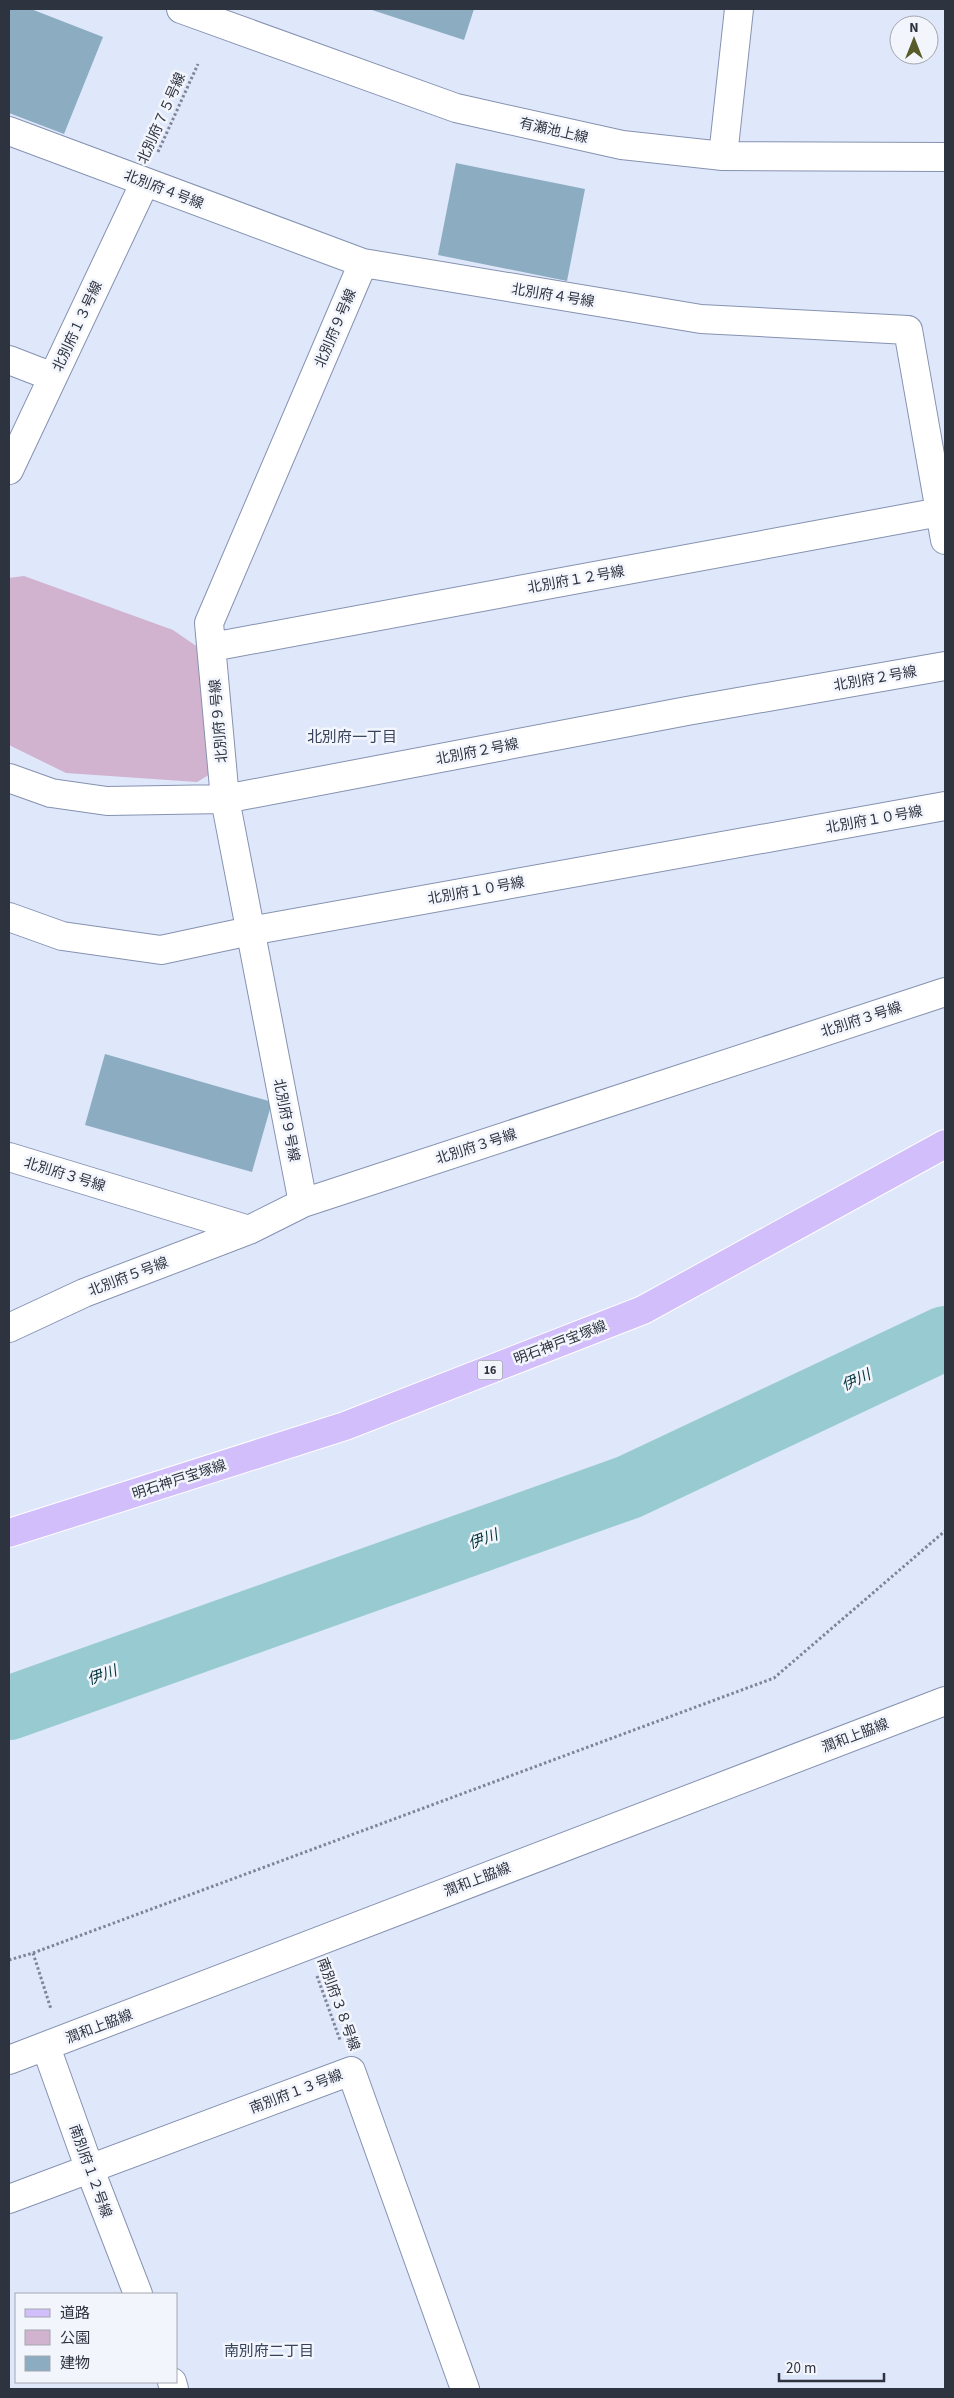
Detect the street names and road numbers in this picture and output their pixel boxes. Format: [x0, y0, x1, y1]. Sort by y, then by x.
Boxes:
street label: 北別府７５号線 [133, 70, 191, 167]
street label: 有瀬池上線 [517, 113, 590, 149]
street label: 北別府４号線 [121, 166, 206, 214]
street label: 北別府１３号線 [48, 278, 108, 375]
street label: 北別府４号線 [510, 280, 596, 312]
street label: 北別府９号線 [310, 286, 362, 371]
street label: 北別府１２号線 [526, 562, 626, 598]
street label: 北別府２号線 [832, 662, 918, 696]
street label: 北別府９号線 [205, 678, 233, 764]
street label: 北別府２号線 [434, 734, 520, 770]
street label: 北別府１０号線 [824, 802, 924, 838]
street label: 北別府１０号線 [426, 873, 526, 909]
street label: 北別府３号線 [818, 997, 904, 1042]
street label: 北別府９号線 [268, 1077, 304, 1163]
street label: 北別府３号線 [433, 1124, 519, 1169]
street label: 北別府３号線 [22, 1153, 108, 1197]
street label: 北別府５号線 [86, 1253, 171, 1301]
street label: 明石神戸宝塚線 [511, 1316, 610, 1370]
road number: 16 [478, 1360, 502, 1380]
street label: 明石神戸宝塚線 [130, 1455, 229, 1505]
street label: 潤和上脇線 [819, 1714, 892, 1758]
street label: 潤和上脇線 [441, 1858, 514, 1902]
street label: 南別府３８号線 [312, 1955, 364, 2054]
street label: 潤和上脇線 [63, 2005, 136, 2049]
street label: 南別府１３号線 [247, 2065, 346, 2119]
street label: 南別府１２号線 [64, 2122, 116, 2221]

